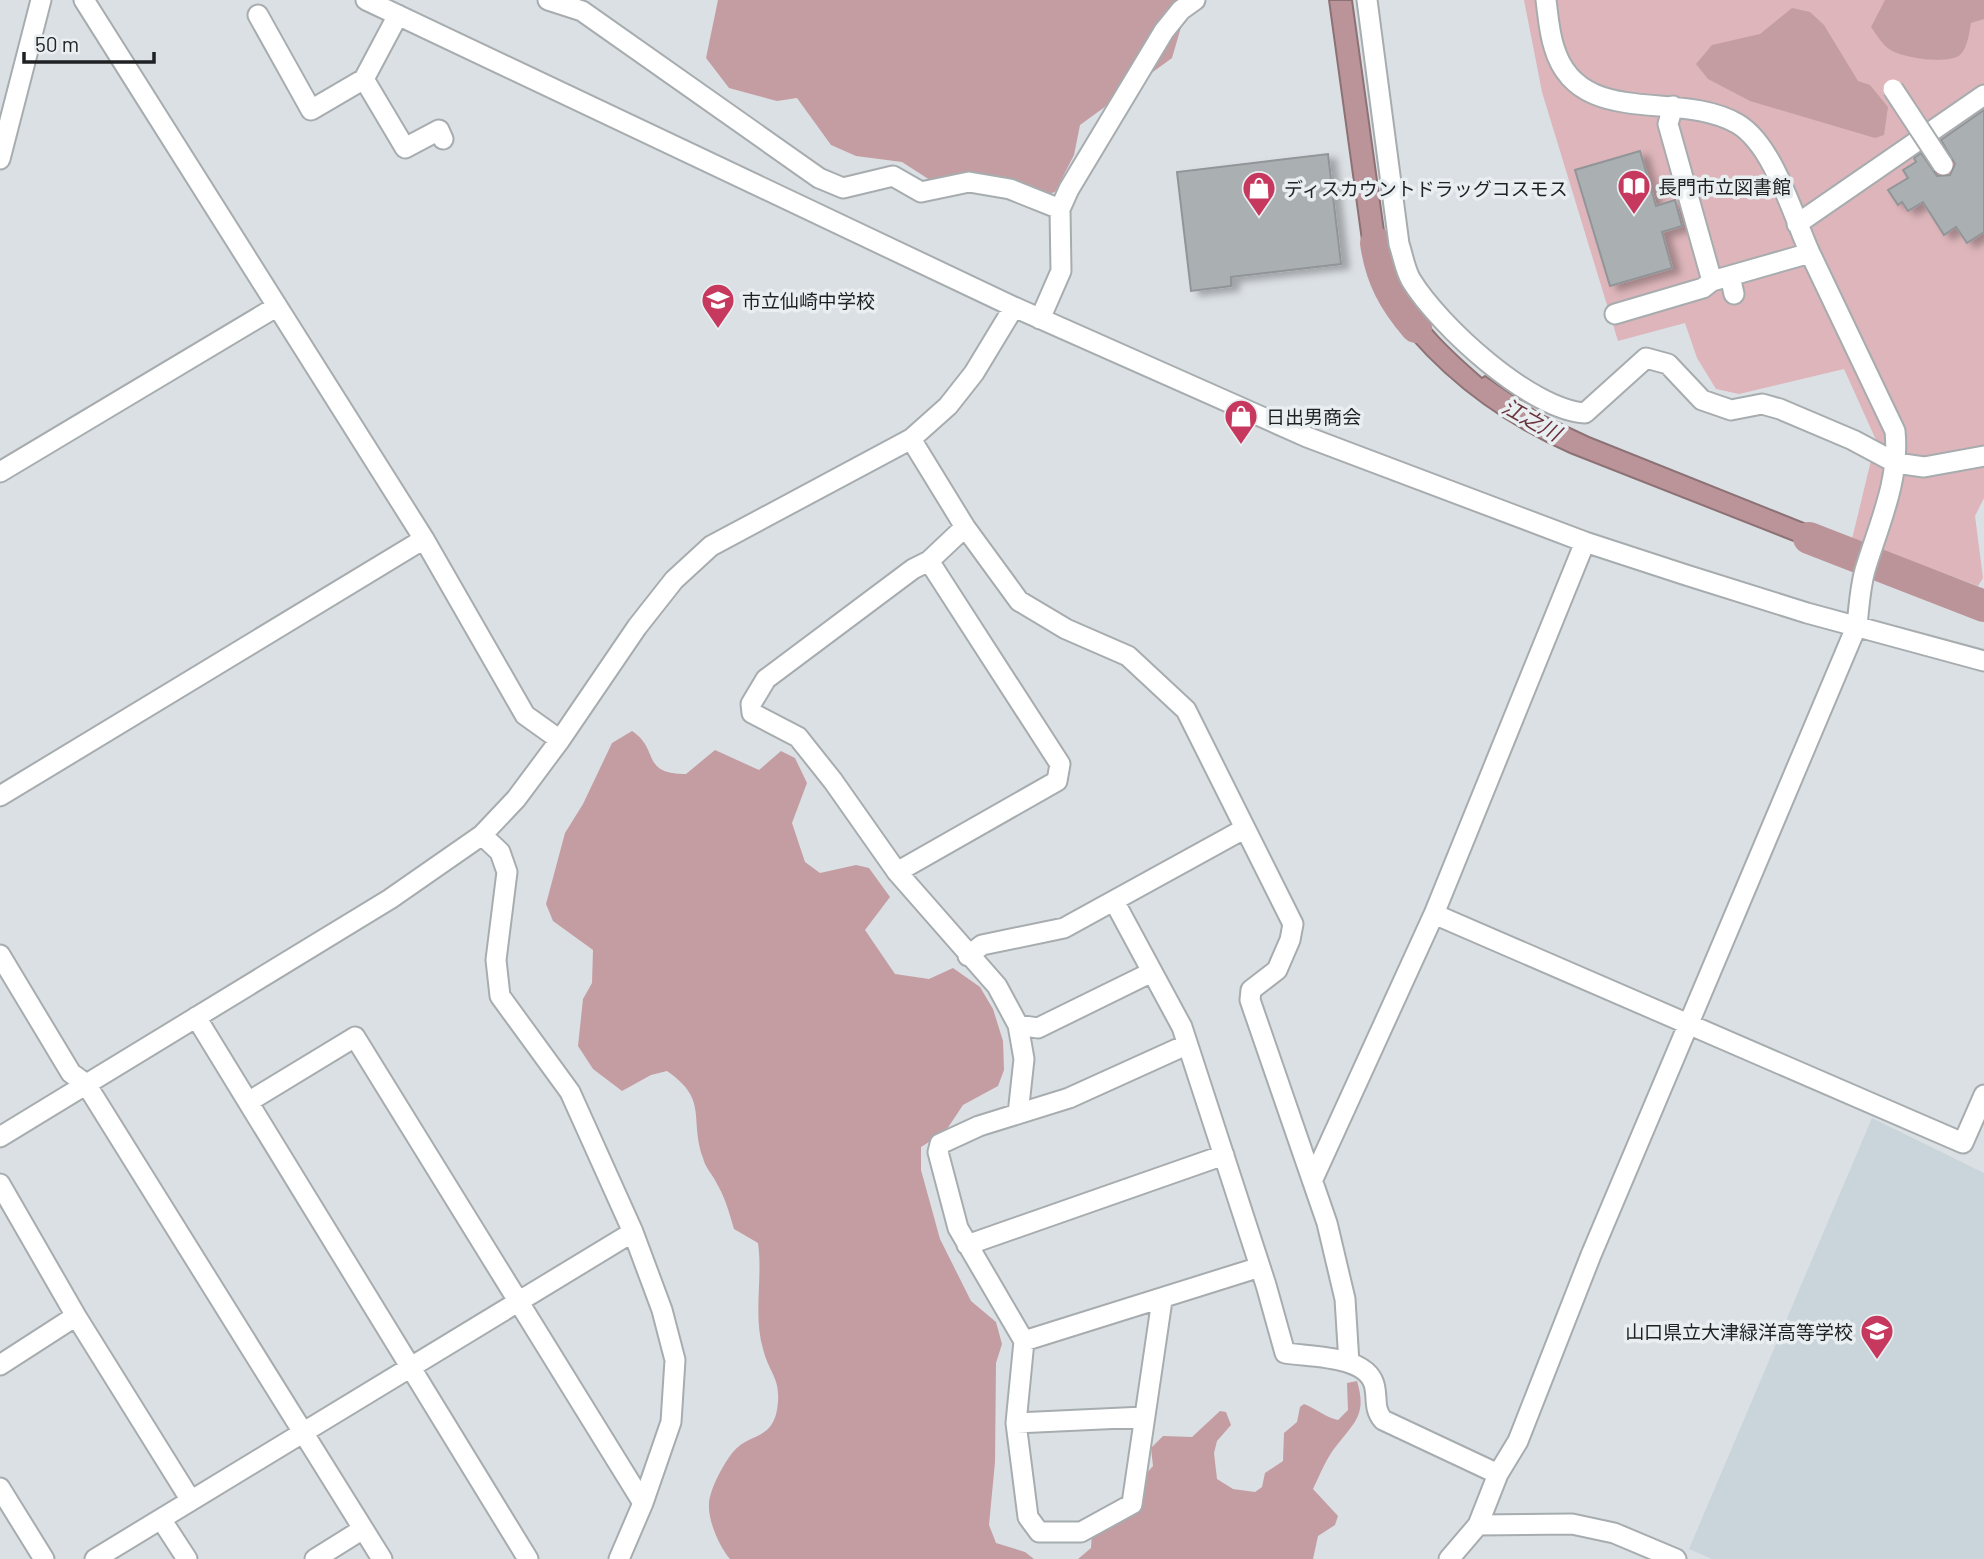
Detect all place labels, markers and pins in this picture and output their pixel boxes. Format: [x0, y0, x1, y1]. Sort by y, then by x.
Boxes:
library icon: 長門市立図書館 [1615, 167, 1653, 216]
shop icon: ディスカウントドラッグコスモス [1240, 169, 1278, 218]
place label: 長門市立図書館 [1658, 175, 1791, 198]
place label: ディスカウントドラッグコスモス [1284, 177, 1568, 200]
school or university icon: 市立仙崎中学校 [699, 281, 737, 330]
place label: 市立仙崎中学校 [742, 289, 875, 312]
shop icon: 日出男商会 [1222, 397, 1260, 446]
place label: 日出男商会 [1266, 405, 1361, 428]
school or university icon: 山口県立大津緑洋高等学校 [1858, 1312, 1896, 1361]
place label: 山口県立大津緑洋高等学校 [1625, 1320, 1853, 1343]

